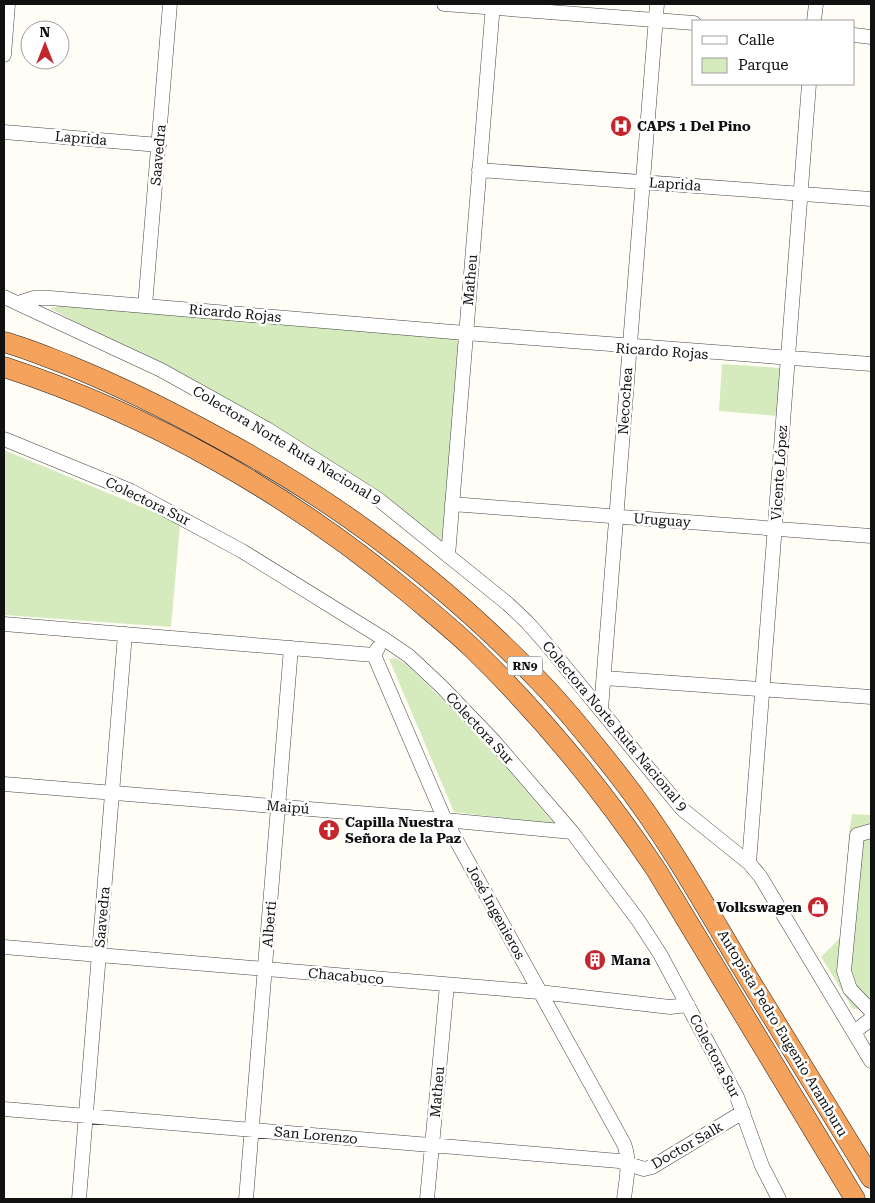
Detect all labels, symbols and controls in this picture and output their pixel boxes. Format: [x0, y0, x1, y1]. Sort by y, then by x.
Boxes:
north arrow [20, 20, 70, 70]
legend [692, 20, 855, 85]
text: N [40, 24, 51, 40]
text: Calle [738, 31, 774, 49]
text: Parque [738, 56, 789, 74]
hospital icon: CAPS 1 Del Pino [609, 114, 633, 138]
place label: CAPS 1 Del Pino [637, 118, 751, 134]
street label: Saavedra [147, 123, 169, 186]
street label: Laprida [54, 128, 108, 148]
street label: Laprida [648, 174, 702, 194]
street label: Matheu [460, 253, 480, 306]
street label: Ricardo Rojas [188, 301, 282, 325]
street label: Ricardo Rojas [615, 340, 709, 362]
street label: Necochea [615, 366, 635, 435]
street label: Colectora Norte Ruta Nacional 9 [190, 382, 384, 508]
street label: Vicente López [768, 424, 790, 521]
street label: Colectora Sur [103, 474, 193, 529]
street label: Uruguay [633, 510, 692, 530]
street label: Colectora Norte Ruta Nacional 9 [539, 638, 691, 814]
road number: RN9 [508, 656, 542, 676]
street label: Colectora Sur [443, 689, 517, 767]
street label: Maipú [266, 797, 310, 817]
place label: Capilla Nuestra Señora de la Paz [345, 814, 461, 846]
church icon: Capilla Nuestra Señora de la Paz [317, 818, 341, 842]
street label: José Ingenieros [463, 862, 529, 962]
street label: Saavedra [91, 885, 113, 948]
shop icon: Volkswagen [806, 895, 830, 919]
place label: Volkswagen [716, 899, 803, 915]
street label: Alberti [259, 900, 279, 948]
street label: Autopista Pedro Eugenio Aramburu [715, 927, 851, 1139]
building icon: Mana [583, 948, 607, 972]
place label: Mana [611, 952, 651, 968]
street label: Chacabuco [307, 965, 385, 987]
street label: Colectora Sur [686, 1012, 744, 1101]
street label: Matheu [427, 1065, 447, 1118]
street label: Doctor Salk [648, 1118, 726, 1172]
street label: San Lorenzo [274, 1123, 358, 1147]

